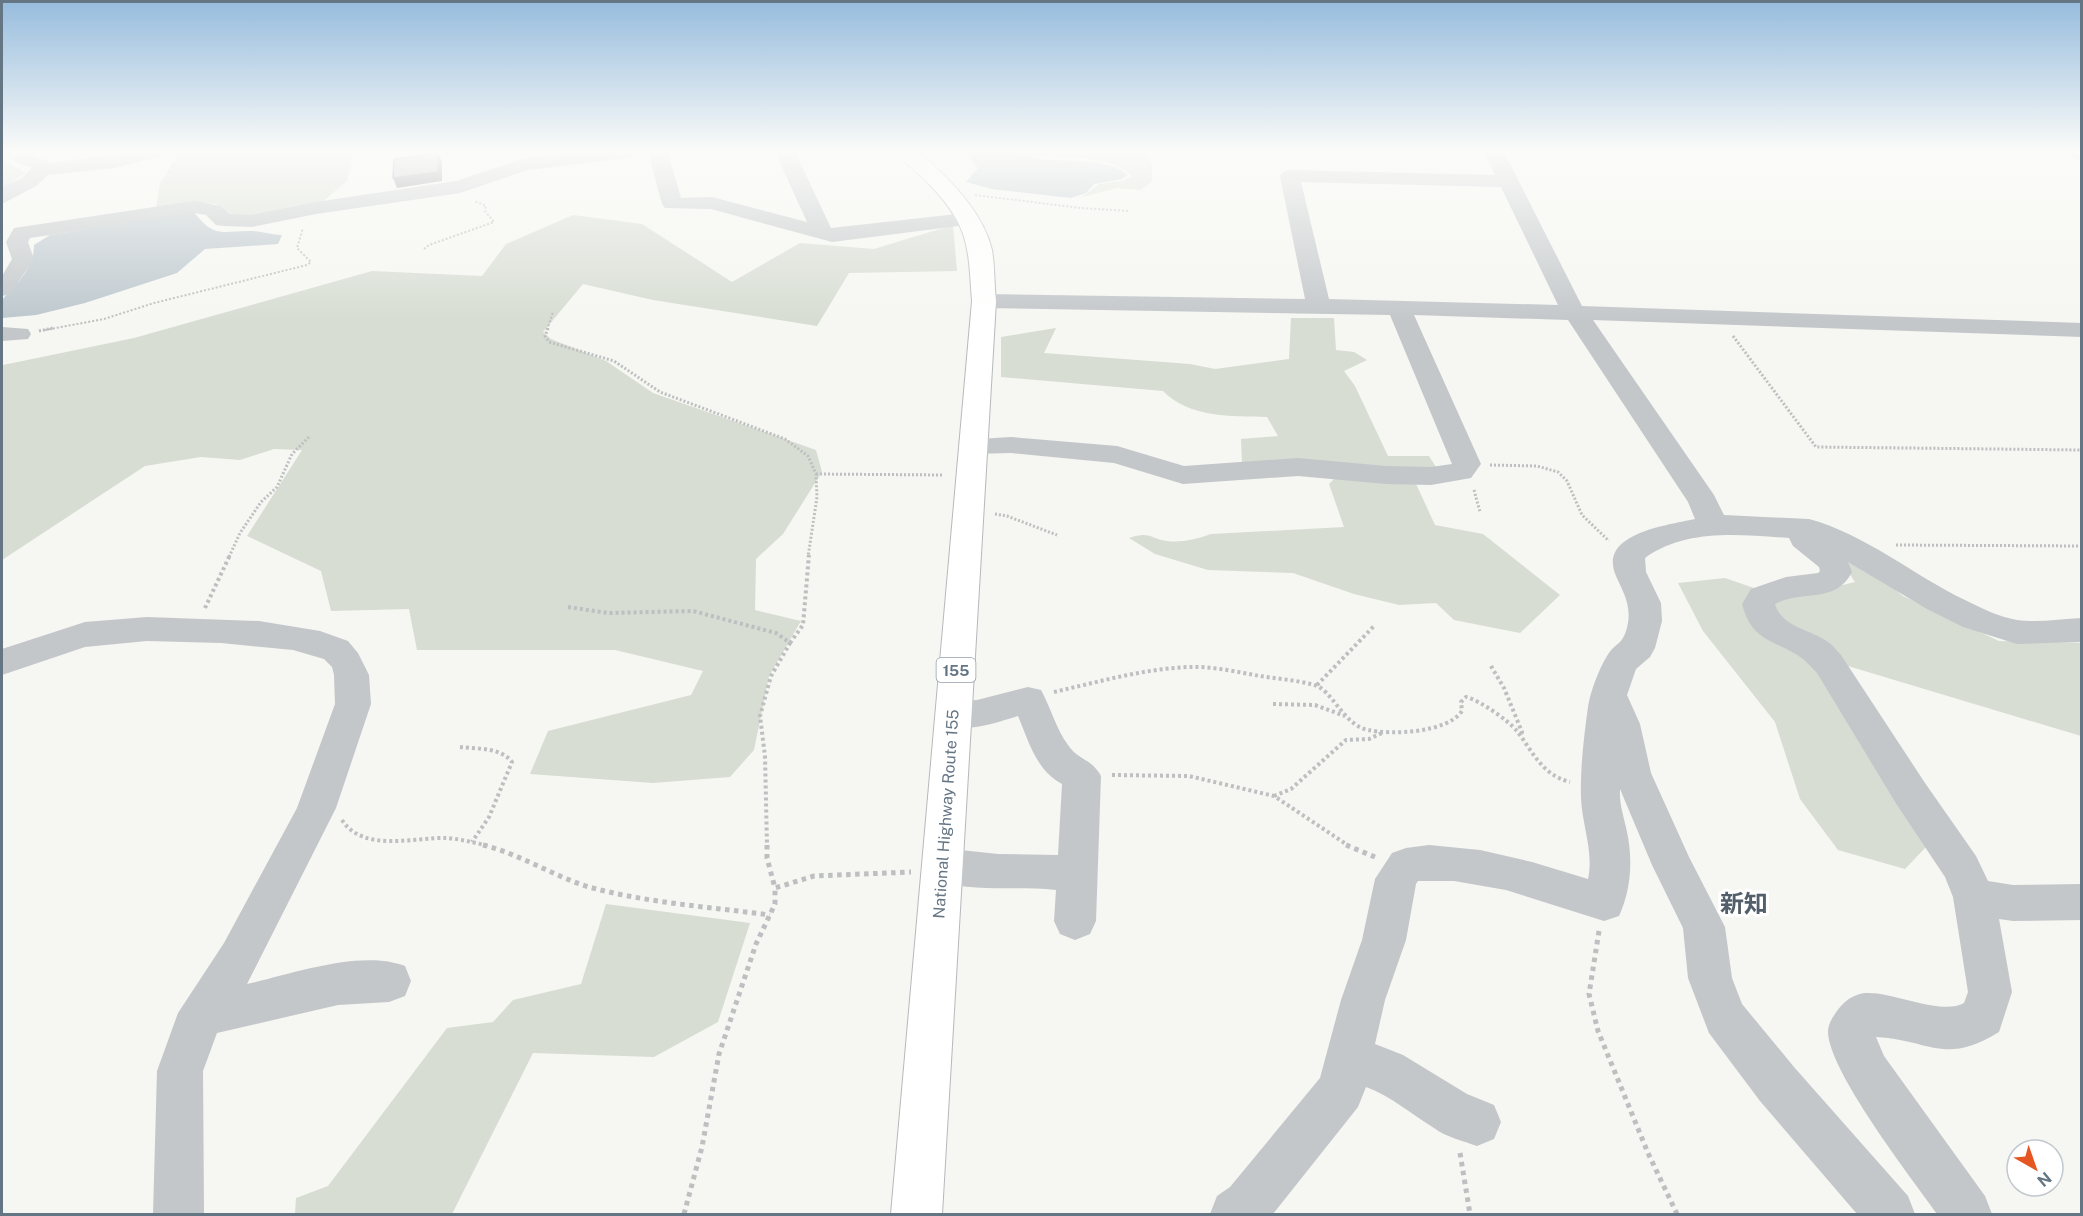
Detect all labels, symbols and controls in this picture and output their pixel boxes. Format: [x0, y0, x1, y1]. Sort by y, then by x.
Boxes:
road number: 155 [936, 658, 976, 682]
street label: National Highway Route 155 [929, 709, 963, 919]
district label: 新知 [1720, 889, 1768, 917]
north arrow [2005, 1138, 2065, 1198]
text: N [2033, 1168, 2055, 1190]

